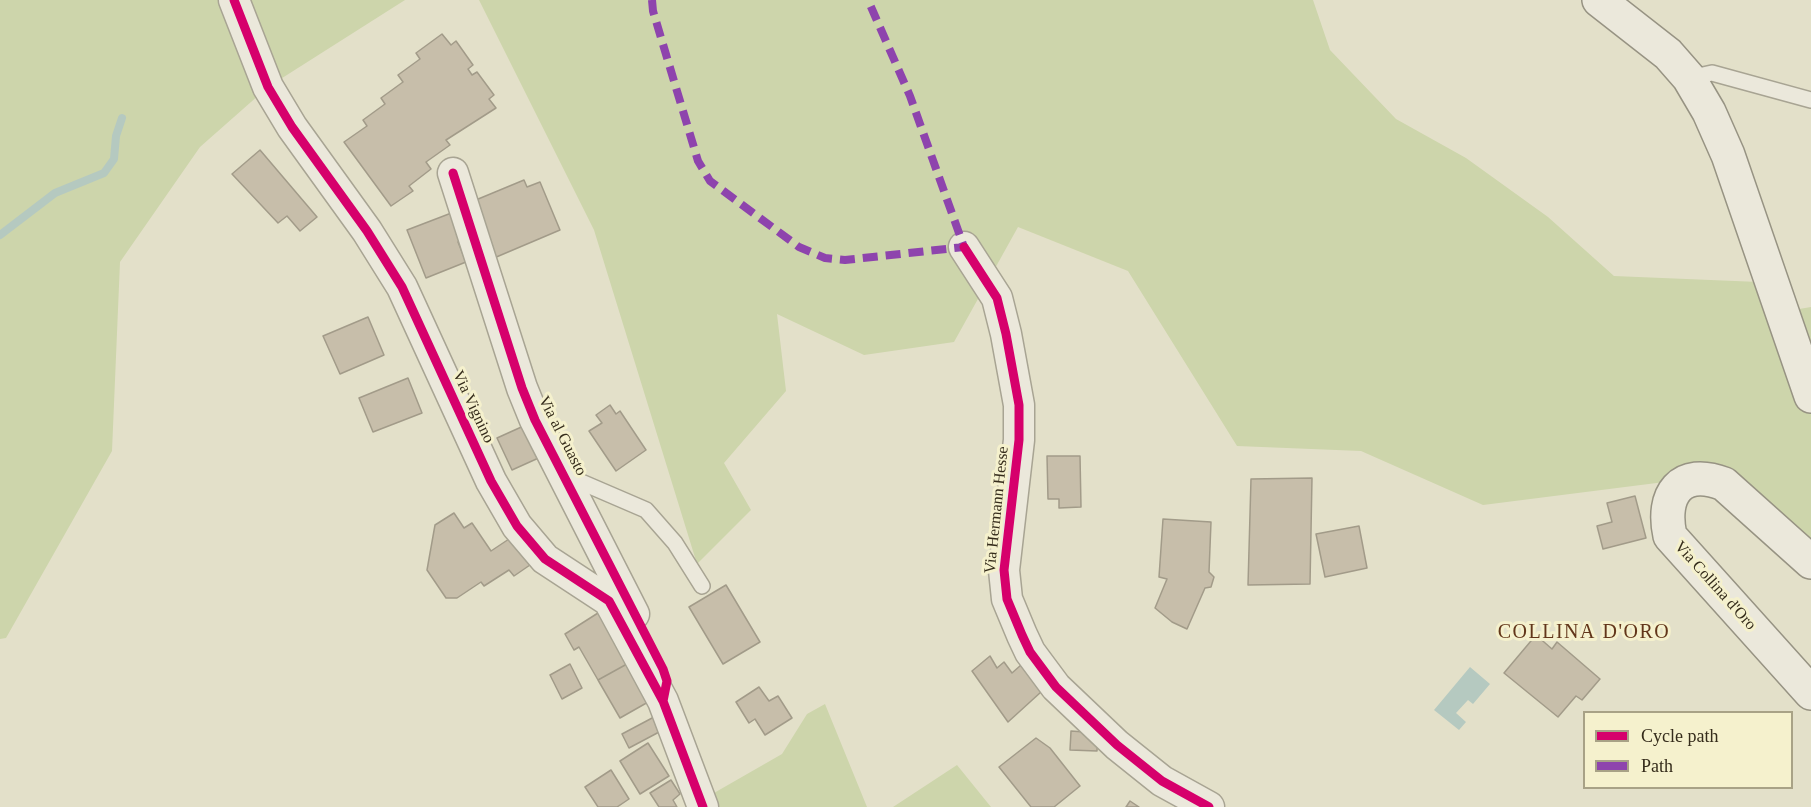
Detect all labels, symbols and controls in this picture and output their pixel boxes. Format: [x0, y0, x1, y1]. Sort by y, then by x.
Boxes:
street label: Via Vignino [448, 368, 498, 446]
street label: Via al Guasto [534, 393, 590, 479]
street label: Via Hermann Hesse [981, 445, 1013, 575]
street label: Via Collina d'Oro [1670, 538, 1760, 634]
district label: COLLINA D'ORO [1498, 621, 1670, 645]
legend [1583, 711, 1793, 789]
text: Cycle path [1641, 726, 1718, 746]
text: Path [1641, 756, 1673, 776]

